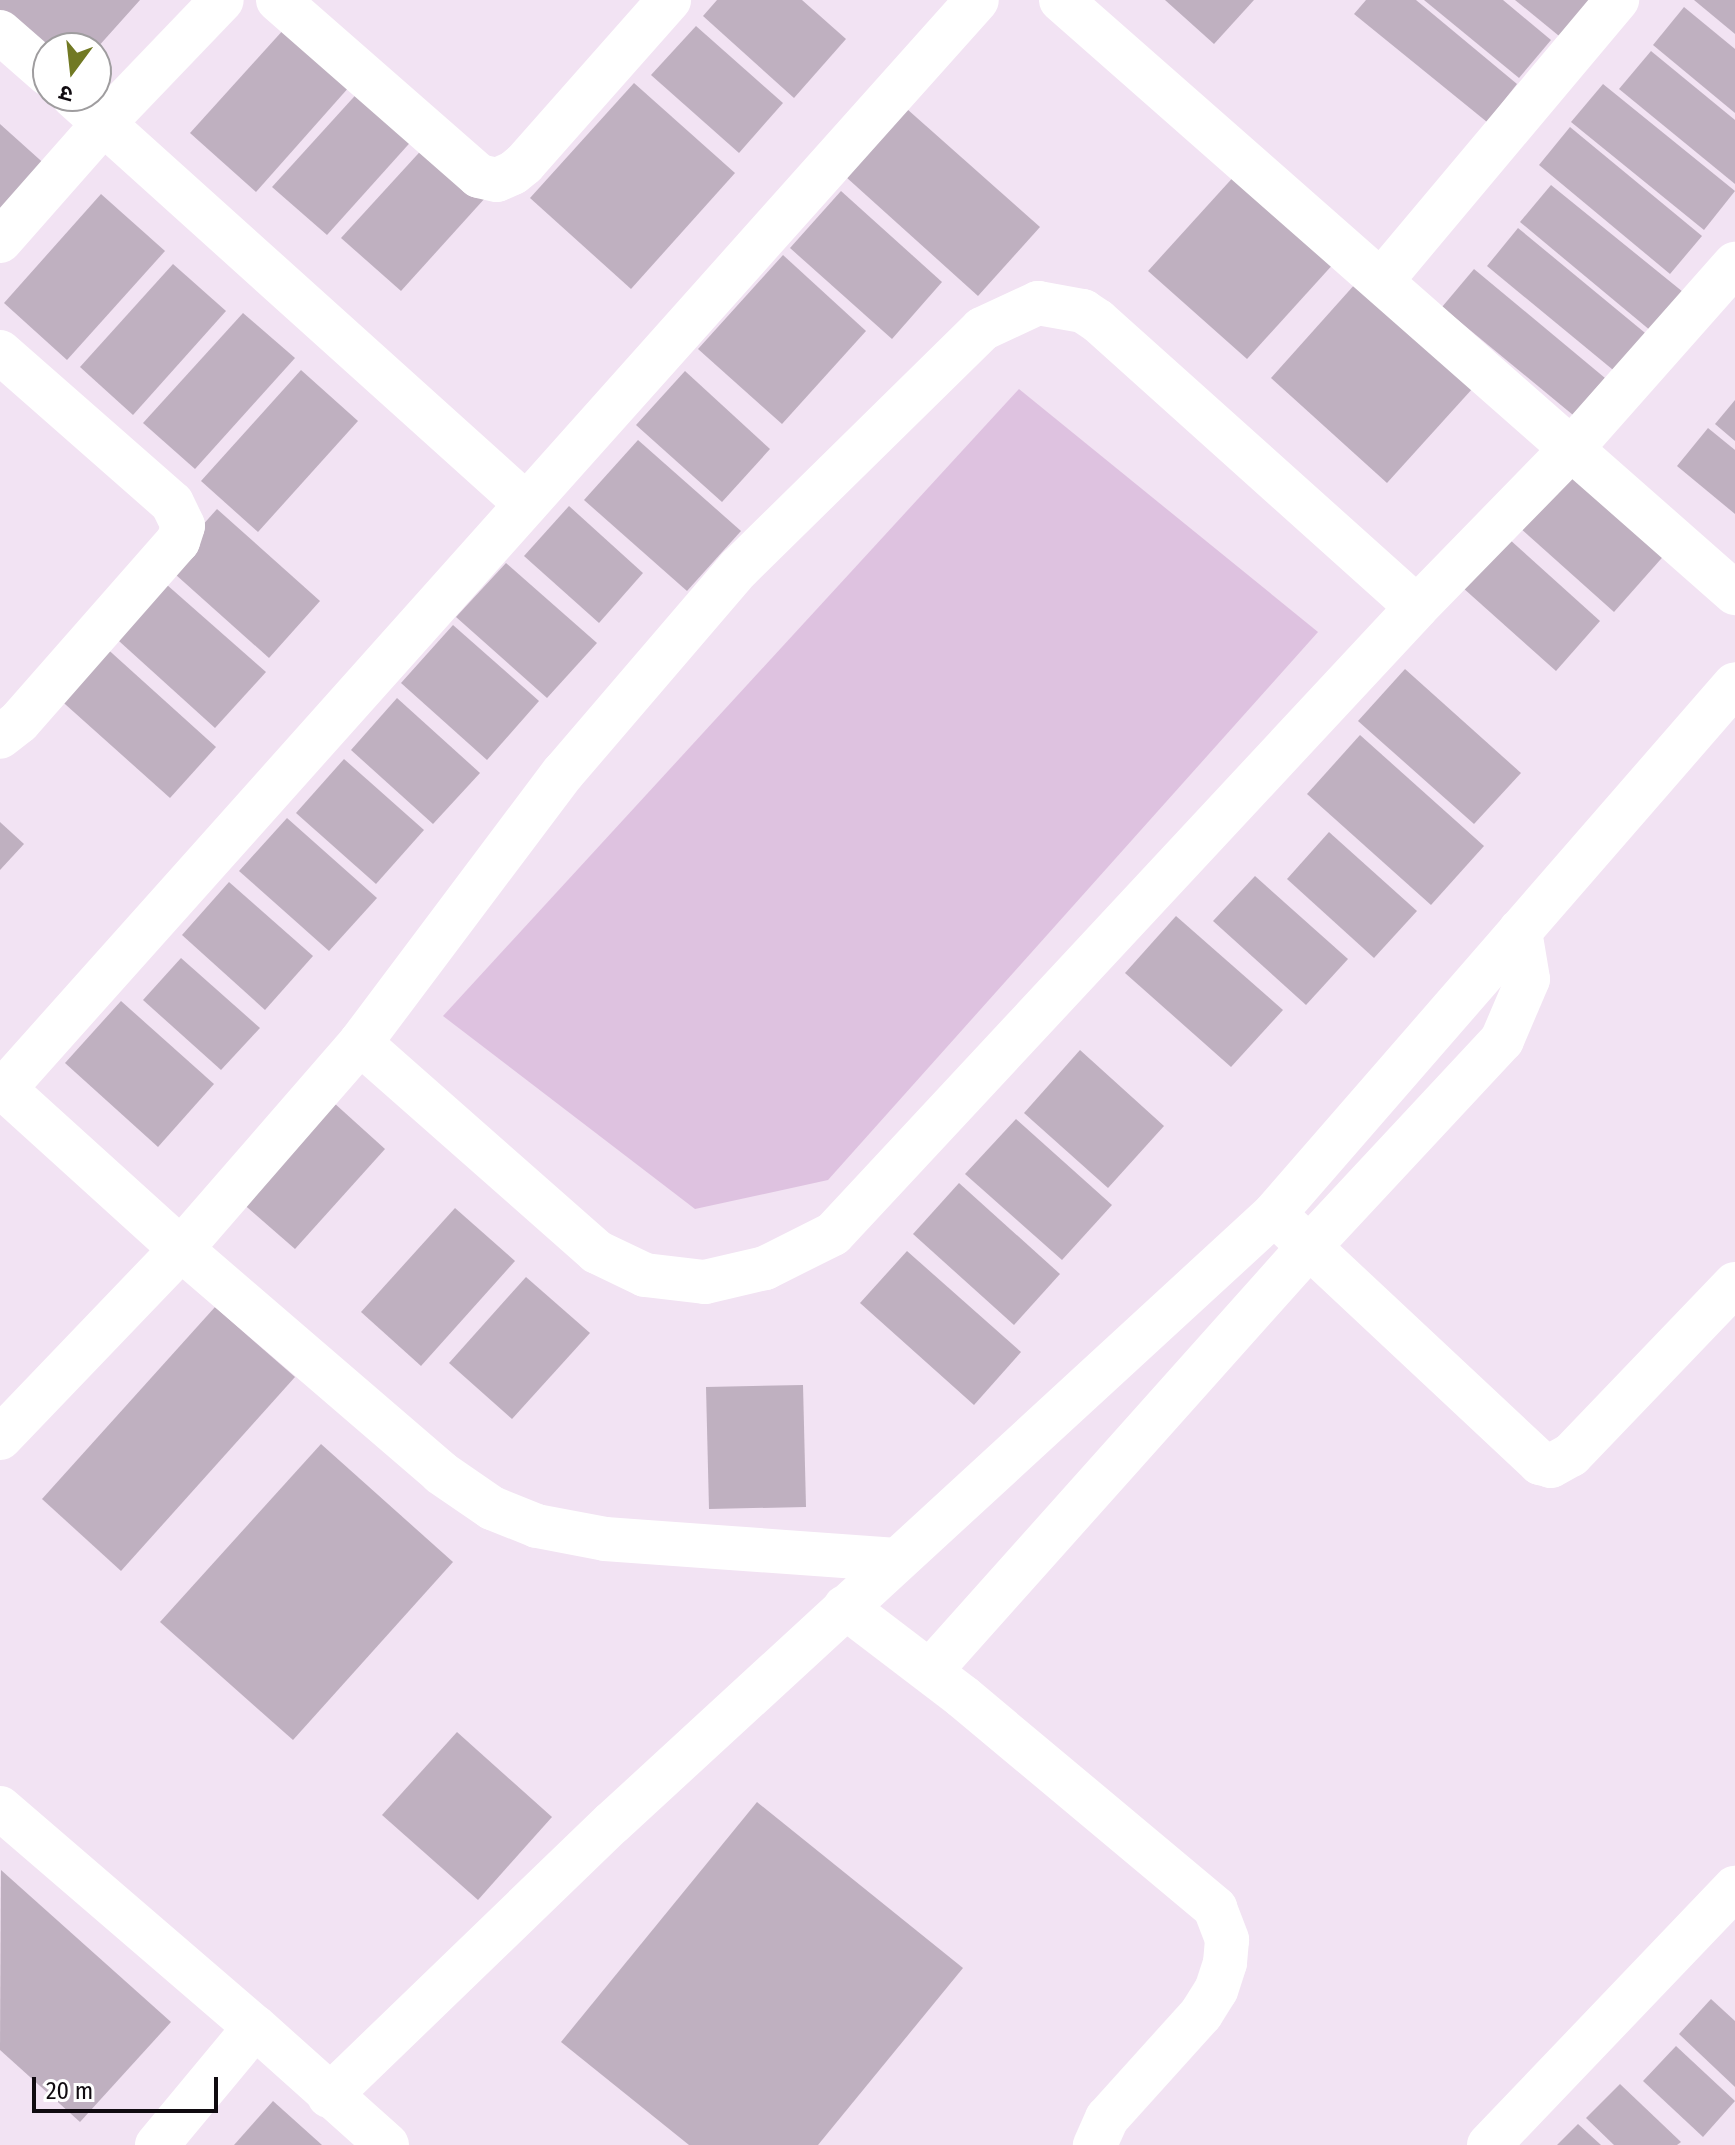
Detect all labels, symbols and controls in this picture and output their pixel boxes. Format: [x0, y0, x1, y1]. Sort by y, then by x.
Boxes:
north arrow [32, 32, 112, 112]
text: उ [56, 79, 76, 108]
scale bar [36, 2061, 222, 2111]
text: 20 m [46, 2077, 93, 2105]

